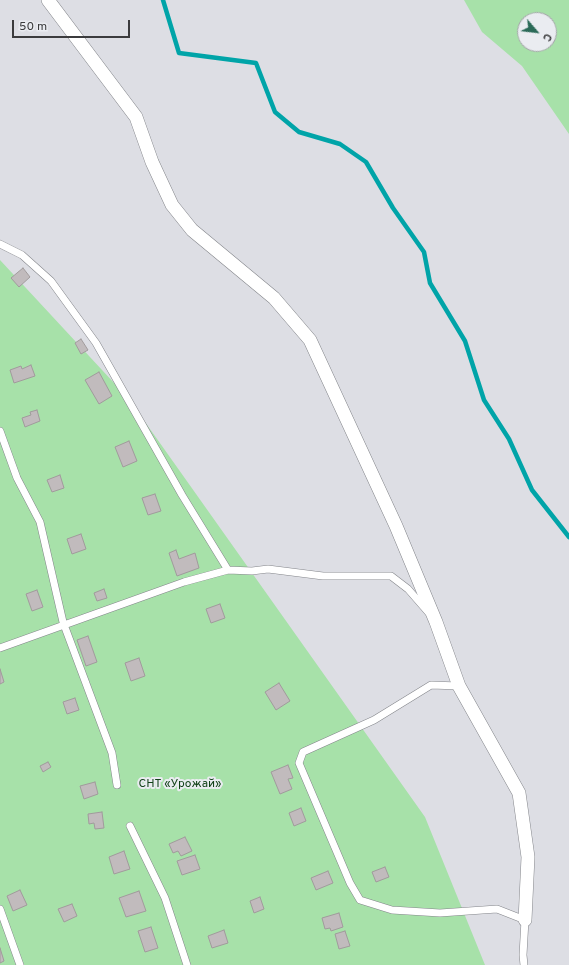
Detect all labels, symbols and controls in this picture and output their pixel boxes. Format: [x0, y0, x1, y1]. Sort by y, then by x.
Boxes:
scale bar [14, 12, 132, 38]
north arrow [517, 12, 557, 52]
text: 50 m [19, 19, 47, 35]
text: С [539, 31, 555, 44]
park label: СНТ «Урожай» [139, 778, 221, 792]

